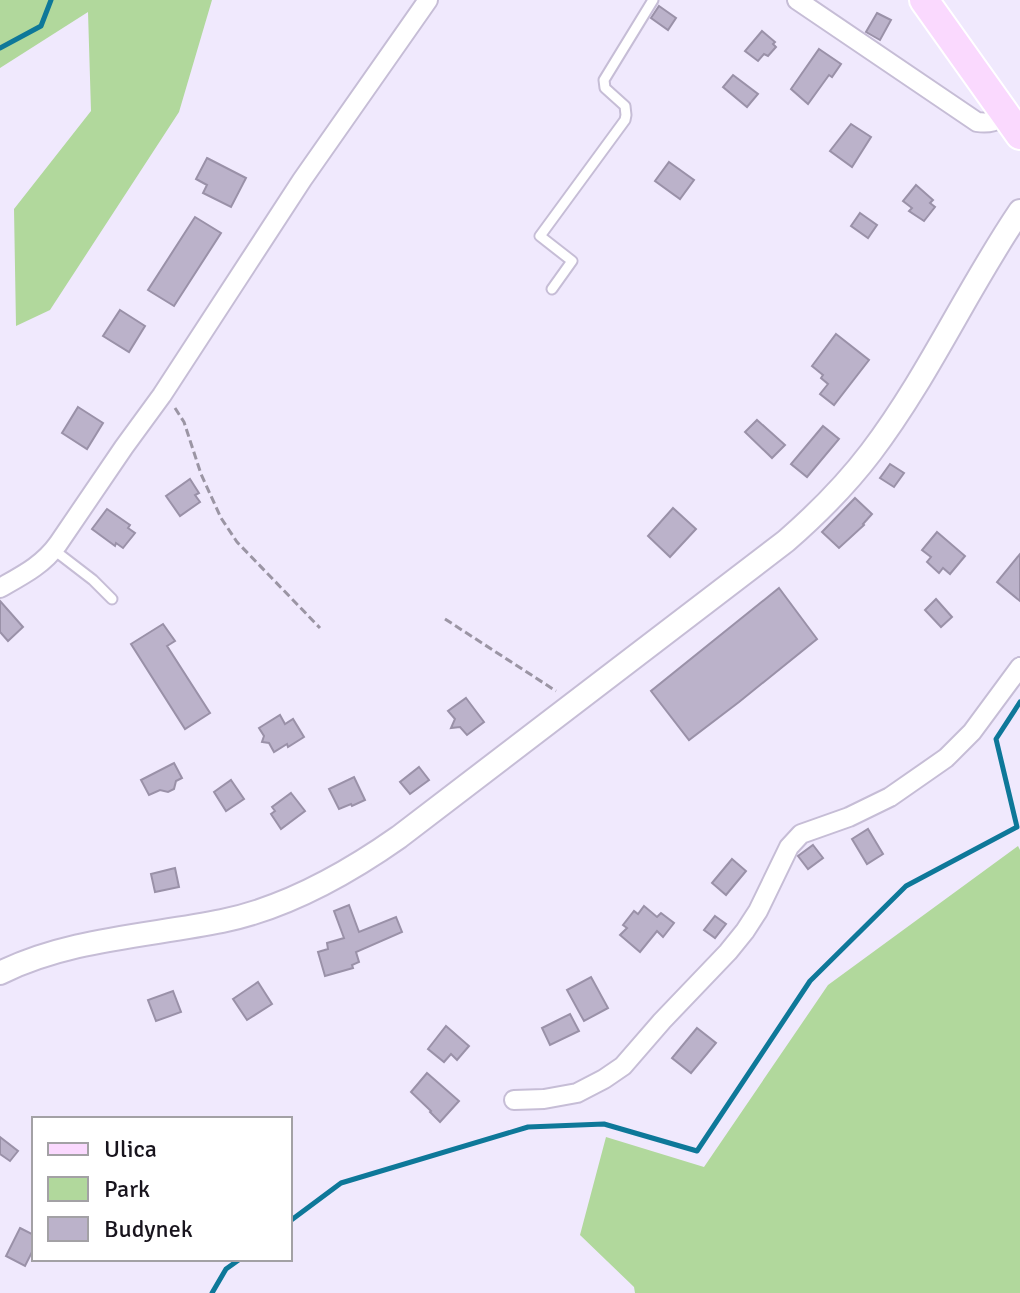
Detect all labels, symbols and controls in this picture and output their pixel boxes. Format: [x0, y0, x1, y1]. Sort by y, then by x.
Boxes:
legend [32, 1117, 292, 1261]
text: Ulica [104, 1134, 157, 1164]
text: Park [104, 1174, 150, 1204]
text: Budynek [104, 1214, 193, 1244]

